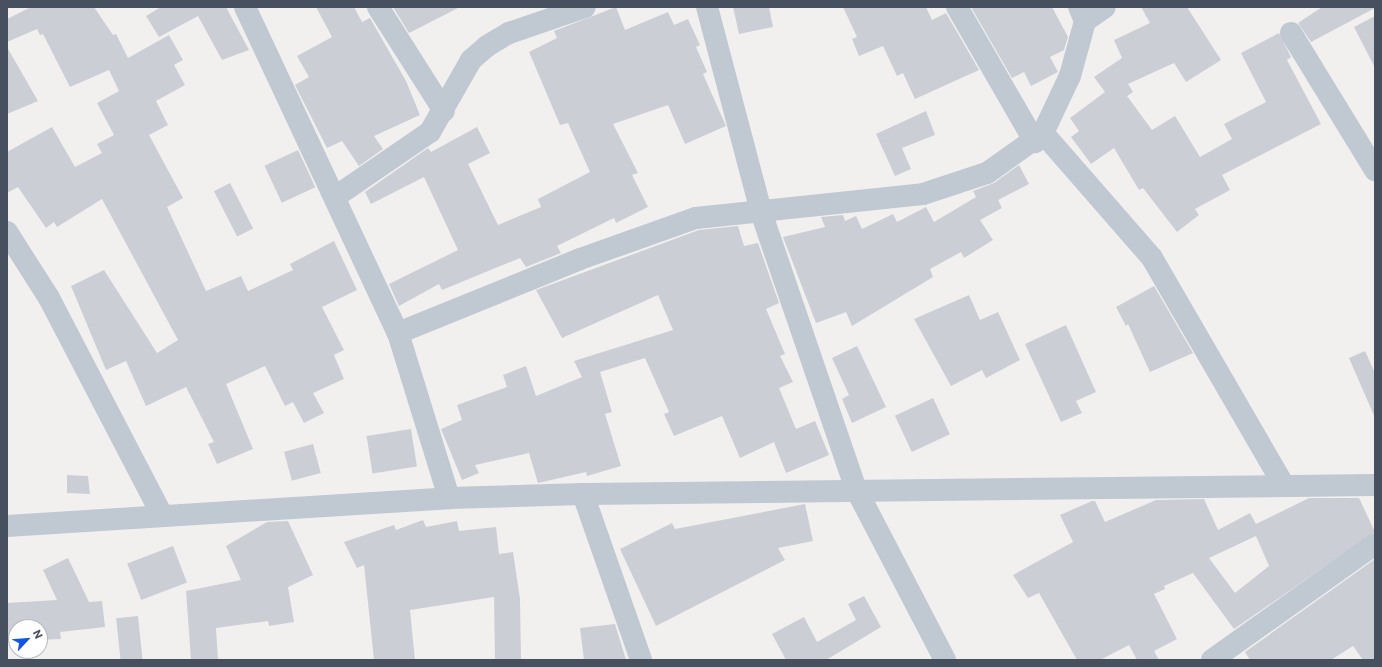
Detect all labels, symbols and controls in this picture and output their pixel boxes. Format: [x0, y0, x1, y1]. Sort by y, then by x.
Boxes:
north arrow [8, 619, 48, 659]
text: N [31, 627, 46, 641]

